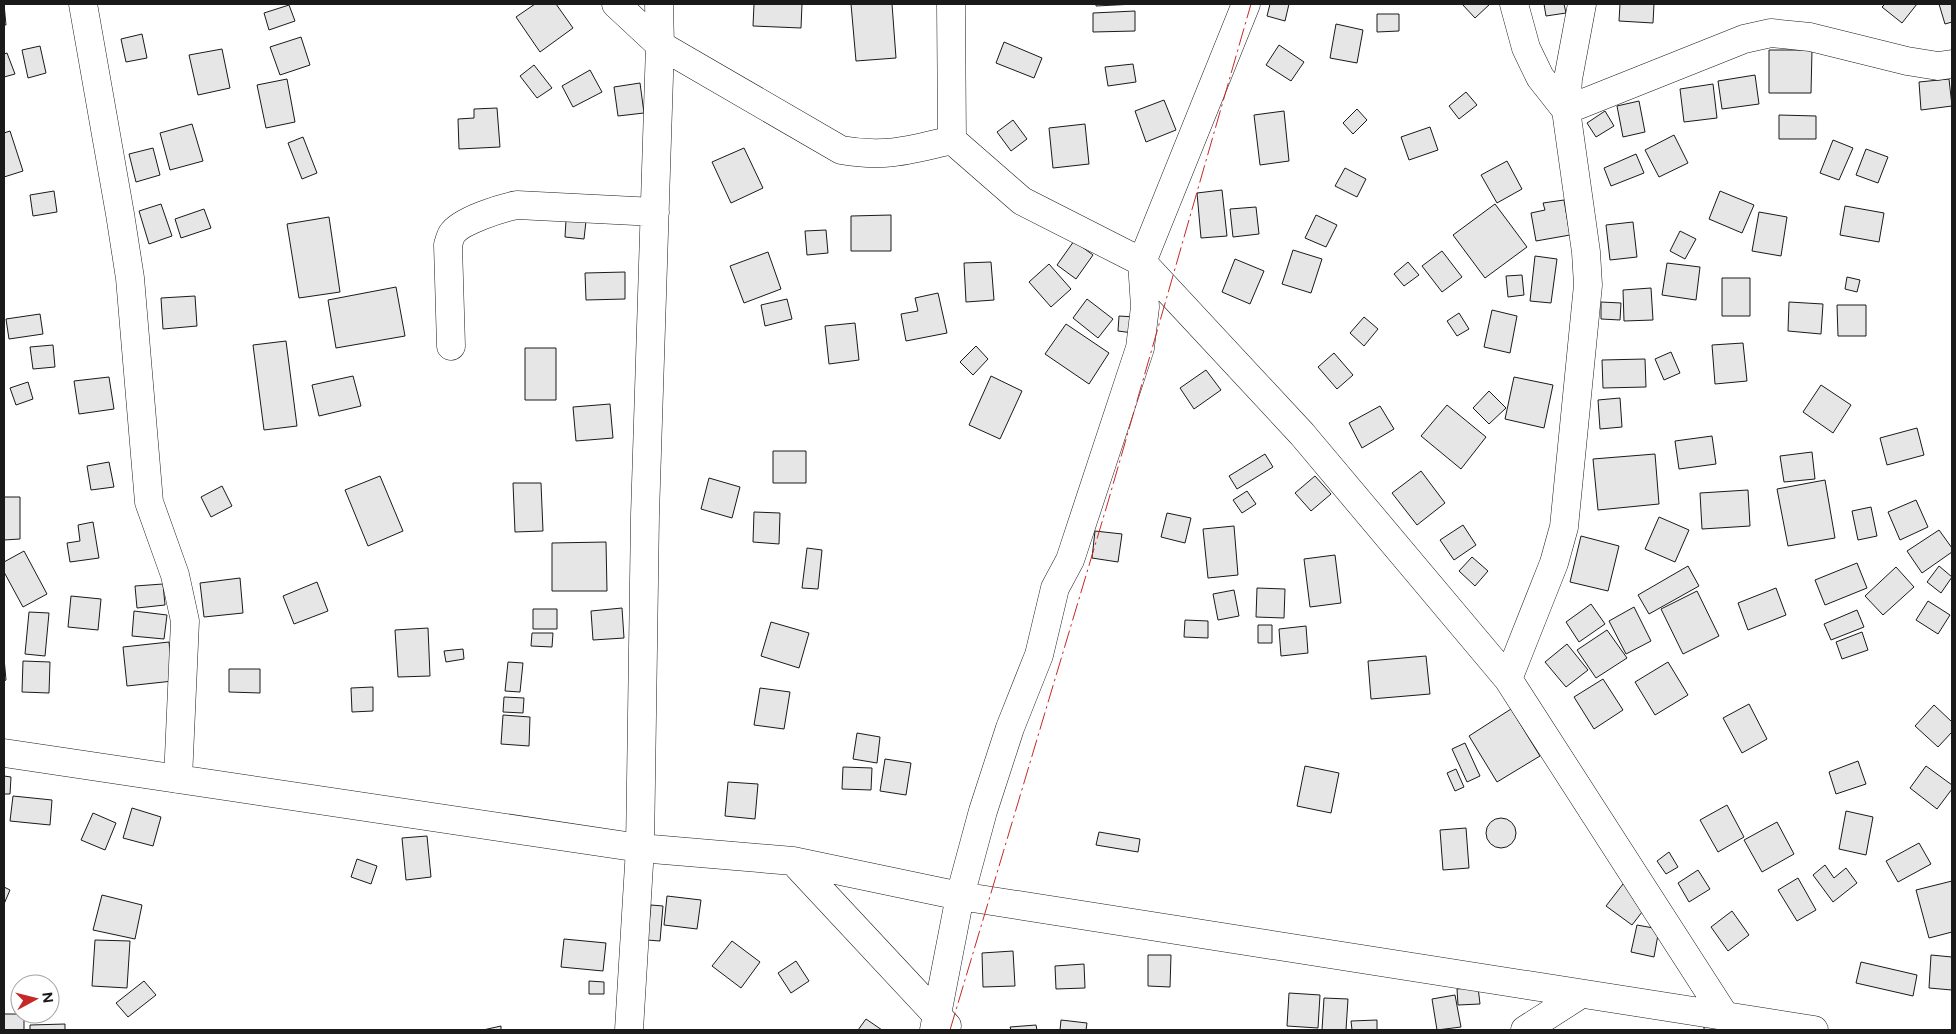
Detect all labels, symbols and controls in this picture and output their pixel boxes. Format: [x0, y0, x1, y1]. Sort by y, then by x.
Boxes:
north arrow [10, 974, 60, 1024]
text: N [38, 991, 57, 1004]

